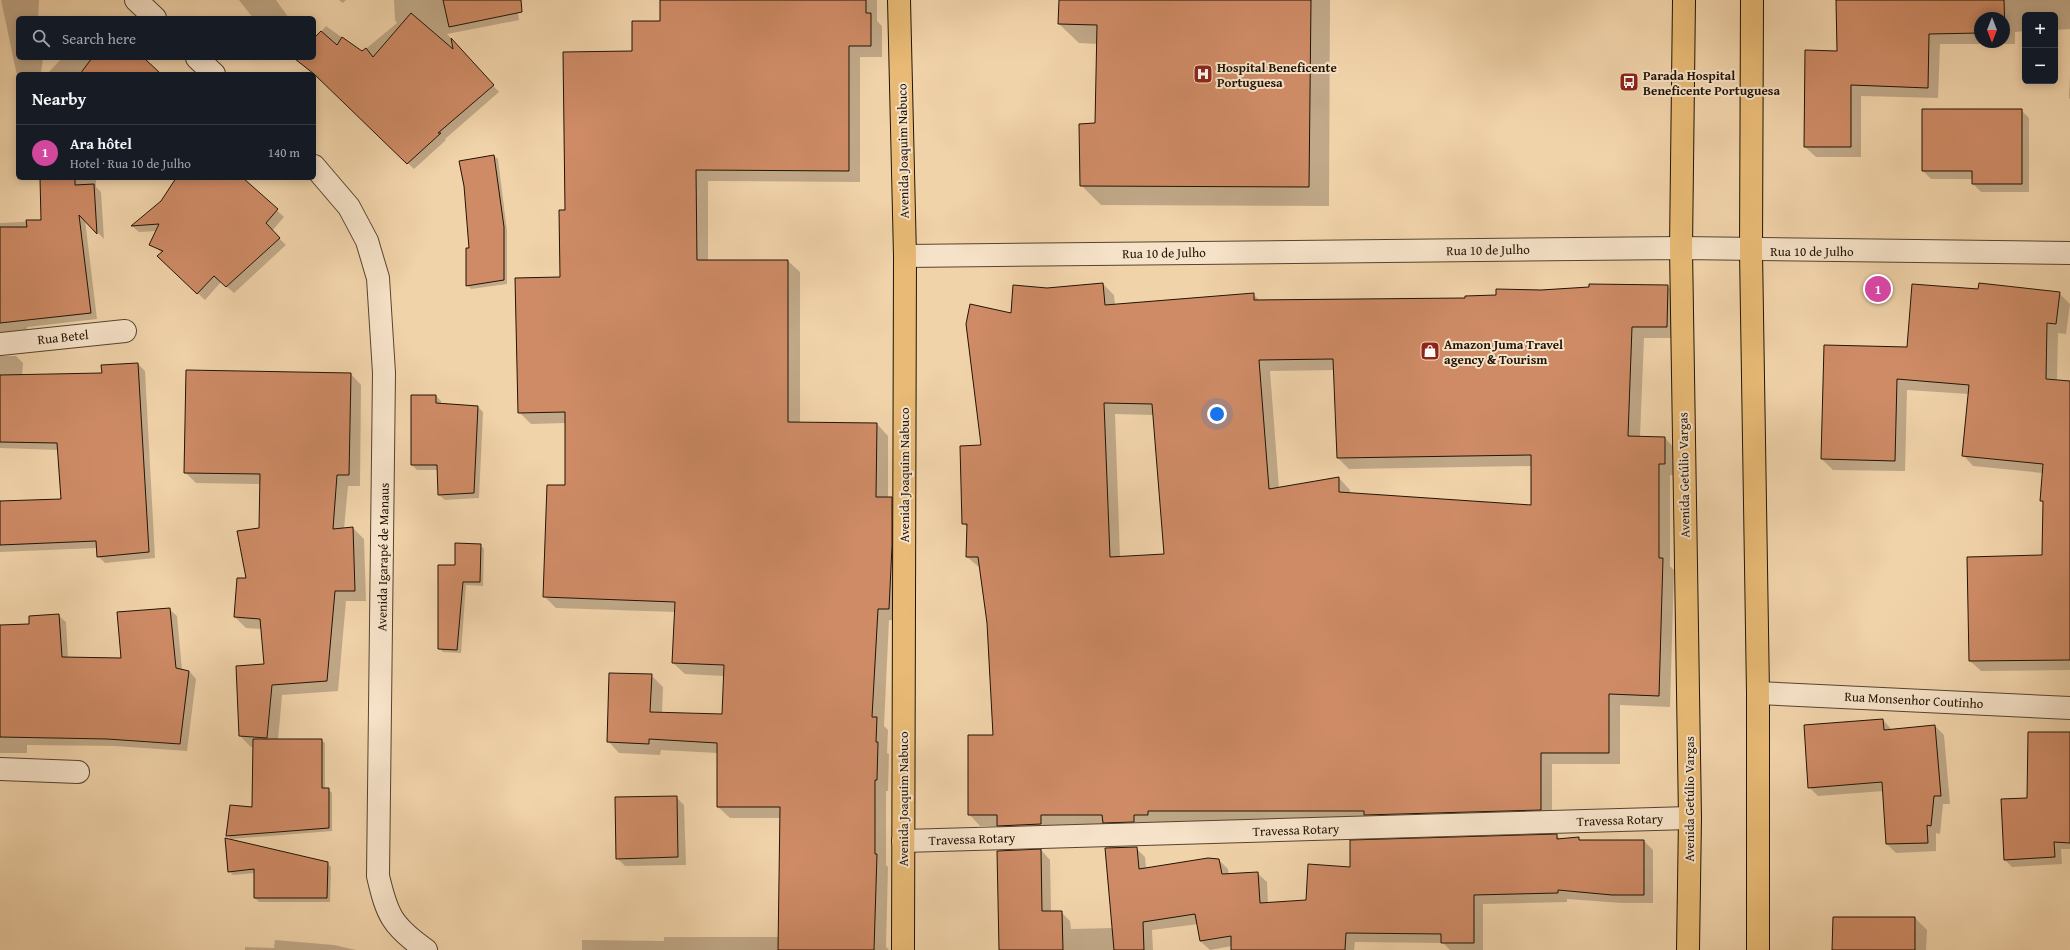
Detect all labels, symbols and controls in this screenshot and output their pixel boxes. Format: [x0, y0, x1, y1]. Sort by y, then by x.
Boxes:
north arrow [1974, 12, 2010, 48]
map controls [2022, 12, 2058, 84]
button: + [2022, 12, 2058, 48]
search box [16, 16, 316, 60]
icon: search [30, 27, 52, 49]
text: Search here [62, 28, 136, 49]
button: − [2022, 48, 2058, 84]
place label: Hospital Beneficente Portuguesa [1217, 58, 1337, 92]
hospital icon: Hospital Beneficente Portuguesa [1192, 63, 1214, 85]
place label: Parada Hospital Beneficente Portuguesa [1643, 66, 1780, 100]
bus stop icon: Parada Hospital Beneficente Portuguesa [1618, 71, 1640, 93]
street label: Avenida Joaquim Nabuco [892, 83, 914, 219]
text: Nearby [32, 86, 86, 111]
text: Ara hôtel [70, 133, 132, 154]
text: 1 [42, 143, 48, 162]
text: 140 m [268, 143, 300, 162]
text: Hotel · Rua 10 de Julho [70, 154, 191, 173]
street label: Rua 10 de Julho [1446, 240, 1530, 260]
street label: Rua 10 de Julho [1770, 242, 1854, 261]
street label: Rua 10 de Julho [1122, 243, 1206, 263]
pin: 1 [1865, 274, 1891, 304]
street label: Rua Betel [36, 325, 90, 349]
place label: Amazon Juma Travel agency & Tourism [1444, 335, 1563, 369]
shop icon: Amazon Juma Travel agency & Tourism [1419, 340, 1441, 362]
your location [1207, 404, 1227, 424]
street label: Avenida Joaquim Nabuco [895, 407, 914, 543]
street label: Avenida Getúlio Vargas [1673, 412, 1695, 538]
street label: Avenida Igarapé de Manaus [372, 482, 394, 632]
street label: Rua Monsenhor Coutinho [1844, 687, 1984, 713]
street label: Avenida Joaquim Nabuco [894, 731, 913, 867]
street label: Avenida Getúlio Vargas [1680, 736, 1699, 862]
street label: Travessa Rotary [1576, 809, 1664, 831]
street label: Travessa Rotary [1252, 819, 1340, 841]
street label: Travessa Rotary [928, 828, 1016, 850]

